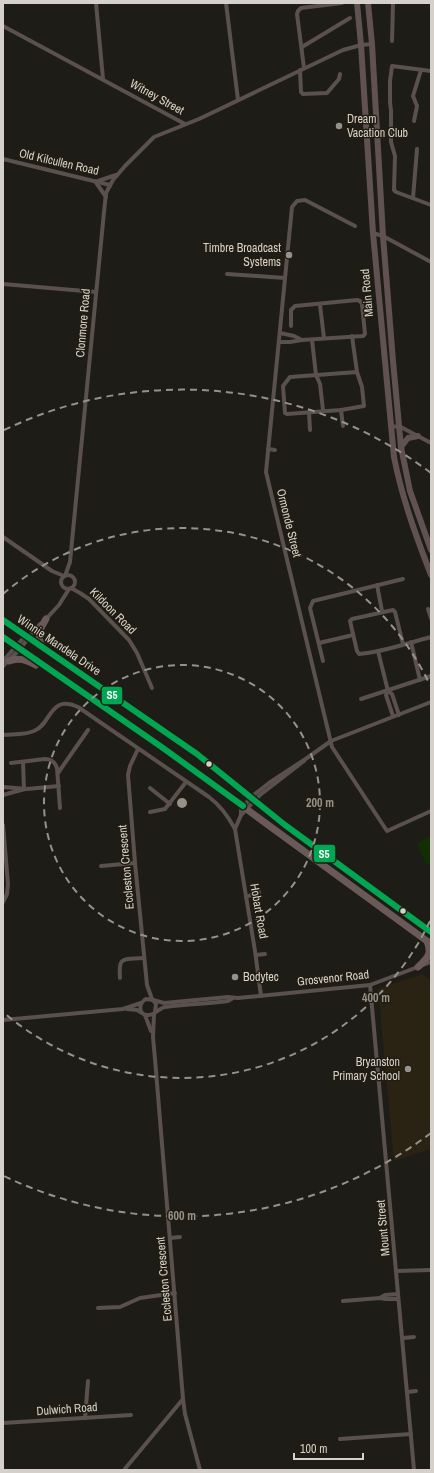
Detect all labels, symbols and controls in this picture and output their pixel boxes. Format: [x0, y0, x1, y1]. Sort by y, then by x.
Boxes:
street label: Witney Street [127, 76, 187, 119]
place label: Dream Vacation Club [347, 111, 408, 141]
marker: Dream Vacation Club [334, 121, 344, 131]
street label: Old Kilcullen Road [17, 145, 101, 179]
place label: Timbre Broadcast Systems [203, 240, 281, 270]
marker: Timbre Broadcast Systems [284, 250, 294, 260]
street label: Main Road [357, 268, 377, 318]
street label: Clonmore Road [72, 288, 94, 358]
street label: Ormonde Street [273, 487, 305, 559]
street label: Kildoon Road [86, 584, 140, 638]
street label: Winnie Mandela Drive [14, 611, 104, 679]
line badge: S5 [101, 686, 123, 705]
text: S5 [106, 688, 118, 702]
unlabelled marker [204, 759, 214, 769]
text: 200 m [306, 795, 334, 811]
centre of rings [175, 796, 189, 810]
street label: Eccleston Crescent [114, 824, 138, 910]
line badge: S5 [313, 844, 336, 863]
text: S5 [318, 847, 330, 861]
street label: Hobart Road [246, 882, 272, 940]
unlabelled marker [398, 906, 408, 916]
street label: Grosvenor Road [296, 966, 370, 990]
place label: Bodytec [243, 969, 279, 985]
marker: Bodytec [230, 972, 240, 982]
text: 400 m [362, 990, 390, 1006]
place label: Bryanston Primary School [333, 1054, 400, 1084]
marker: Bryanston Primary School [403, 1064, 413, 1074]
street label: Mount Street [373, 1199, 393, 1257]
text: 600 m [168, 1208, 196, 1224]
street label: Eccleston Crescent [152, 1236, 176, 1322]
street label: Dulwich Road [36, 1399, 98, 1419]
scale bar [294, 1435, 363, 1461]
text: 100 m [300, 1441, 327, 1457]

